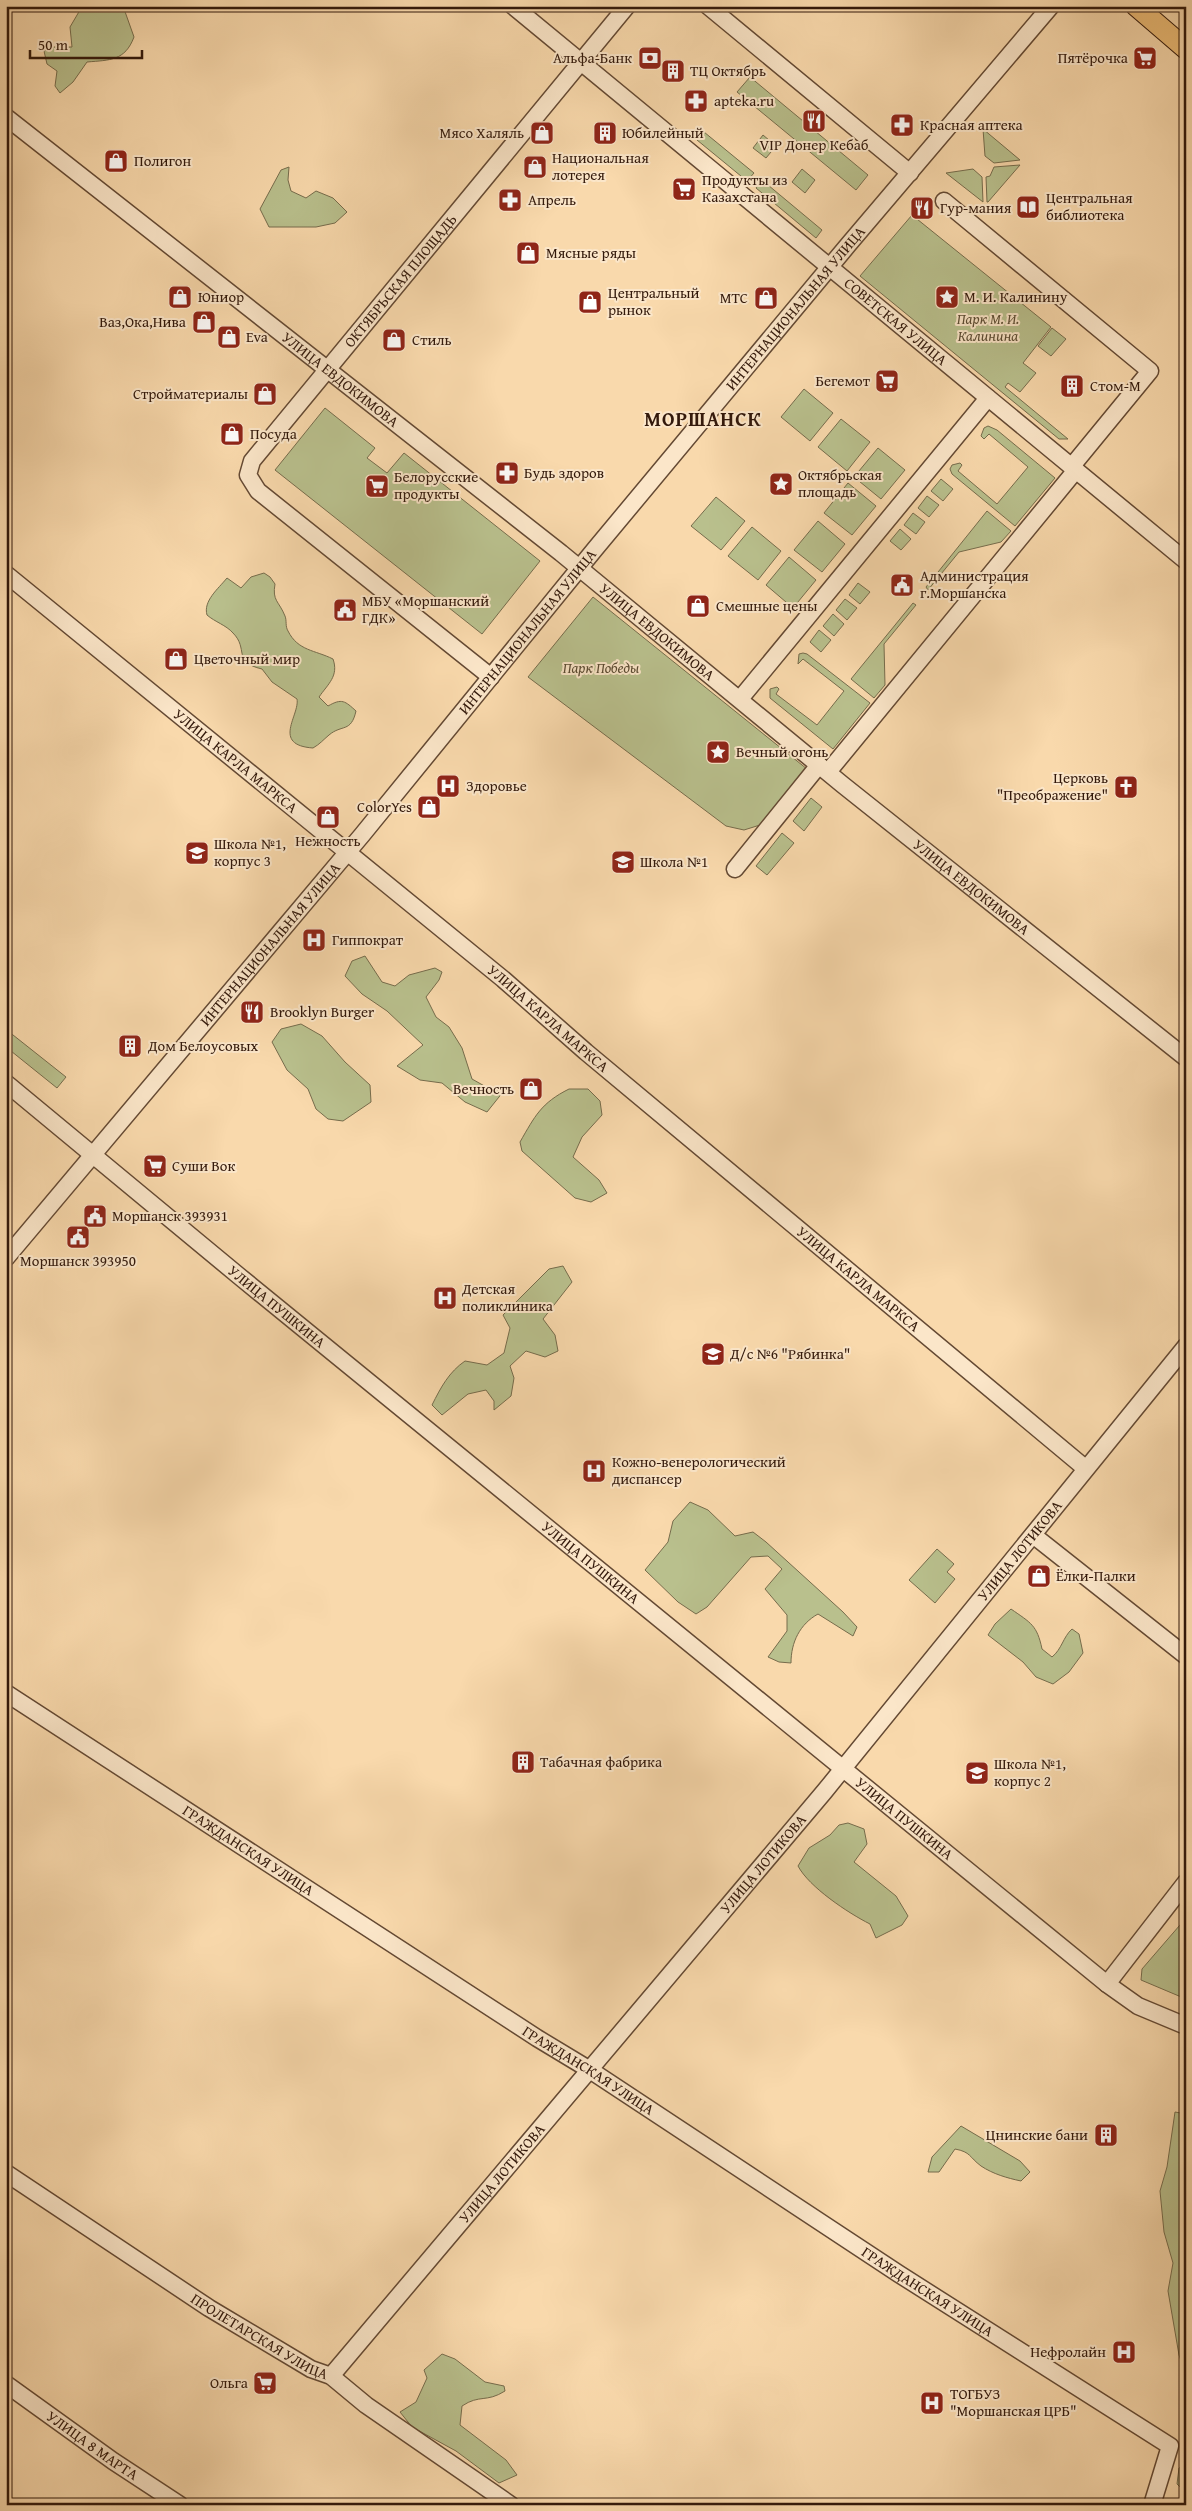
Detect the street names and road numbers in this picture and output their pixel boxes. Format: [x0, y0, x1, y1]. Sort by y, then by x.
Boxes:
street label: ОКТЯБРЬСКАЯ ПЛОЩАДЬ [339, 209, 461, 352]
street label: ИНТЕРНАЦИОНАЛЬНАЯ УЛИЦА [720, 221, 870, 395]
street label: СОВЕТСКАЯ УЛИЦА [840, 272, 952, 370]
street label: УЛИЦА ЕВДОКИМОВА [278, 327, 403, 432]
street label: ИНТЕРНАЦИОНАЛЬНАЯ УЛИЦА [453, 544, 601, 719]
street label: УЛИЦА ЕВДОКИМОВА [595, 578, 719, 685]
street label: УЛИЦА КАРЛА МАРКСА [169, 704, 302, 818]
street label: УЛИЦА ЕВДОКИМОВА [909, 834, 1034, 940]
street label: ИНТЕРНАЦИОНАЛЬНАЯ УЛИЦА [195, 858, 345, 1030]
street label: УЛИЦА КАРЛА МАРКСА [483, 959, 614, 1077]
street label: УЛИЦА КАРЛА МАРКСА [792, 1221, 925, 1336]
street label: УЛИЦА ПУШКИНА [223, 1260, 330, 1352]
street label: УЛИЦА ЛОТИКОВА [972, 1496, 1067, 1605]
street label: УЛИЦА ПУШКИНА [537, 1516, 644, 1608]
street label: УЛИЦА ПУШКИНА [851, 1772, 958, 1864]
street label: ГРАЖДАНСКАЯ УЛИЦА [179, 1800, 318, 1900]
street label: УЛИЦА ЛОТИКОВА [715, 1810, 811, 1918]
street label: ГРАЖДАНСКАЯ УЛИЦА [519, 2020, 659, 2120]
street label: УЛИЦА ЛОТИКОВА [454, 2119, 550, 2227]
street label: ГРАЖДАНСКАЯ УЛИЦА [858, 2241, 998, 2341]
street label: ПРОЛЕТАРСКАЯ УЛИЦА [187, 2288, 331, 2384]
street label: УЛИЦА 8 МАРТА [42, 2405, 143, 2485]

